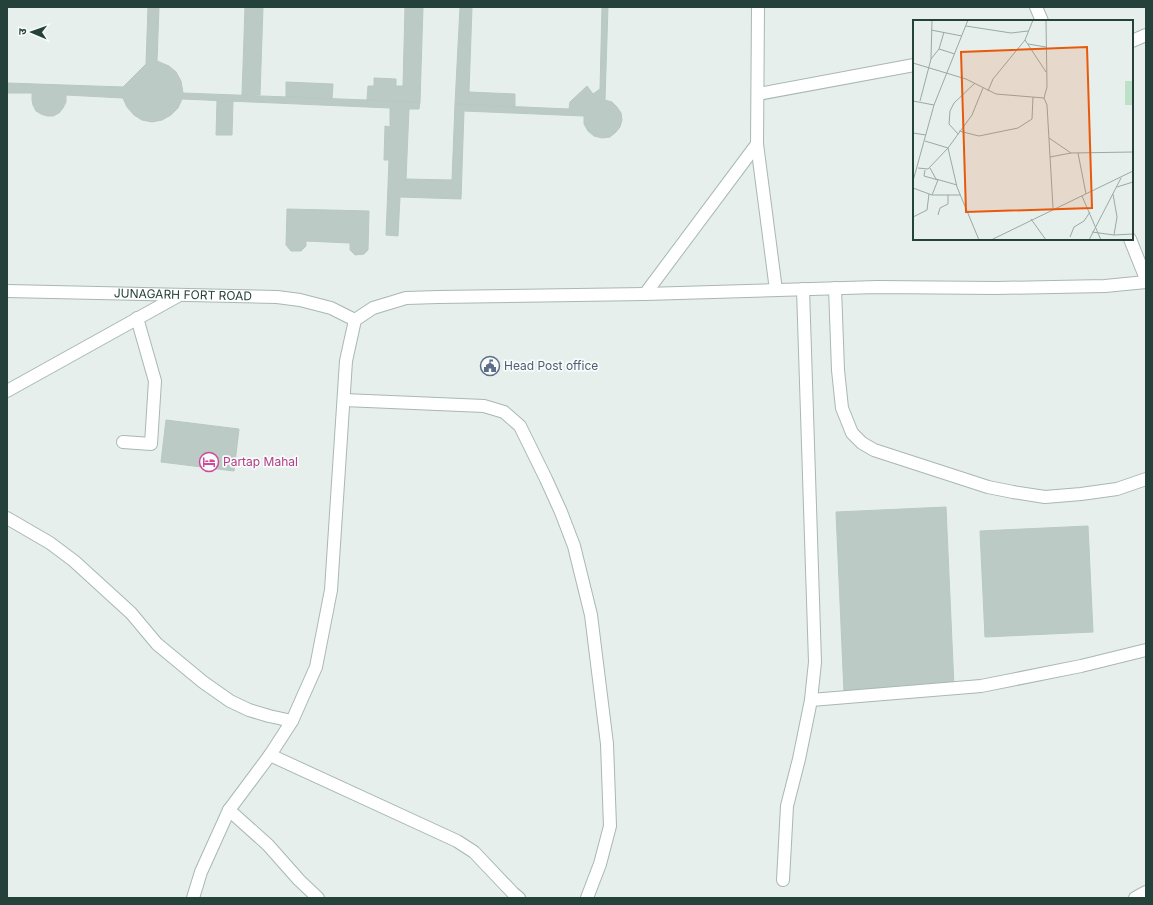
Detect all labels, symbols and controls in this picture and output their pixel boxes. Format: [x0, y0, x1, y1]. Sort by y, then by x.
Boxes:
north arrow [12, 12, 52, 52]
inset map [913, 20, 1133, 240]
text: उ [15, 28, 29, 35]
street label: JUNAGARH FORT ROAD [114, 285, 252, 303]
public building icon: Head Post office [479, 355, 501, 377]
place label: Head Post office [504, 358, 598, 373]
hotel icon: Partap Mahal [198, 451, 220, 473]
place label: Partap Mahal [223, 454, 298, 469]

